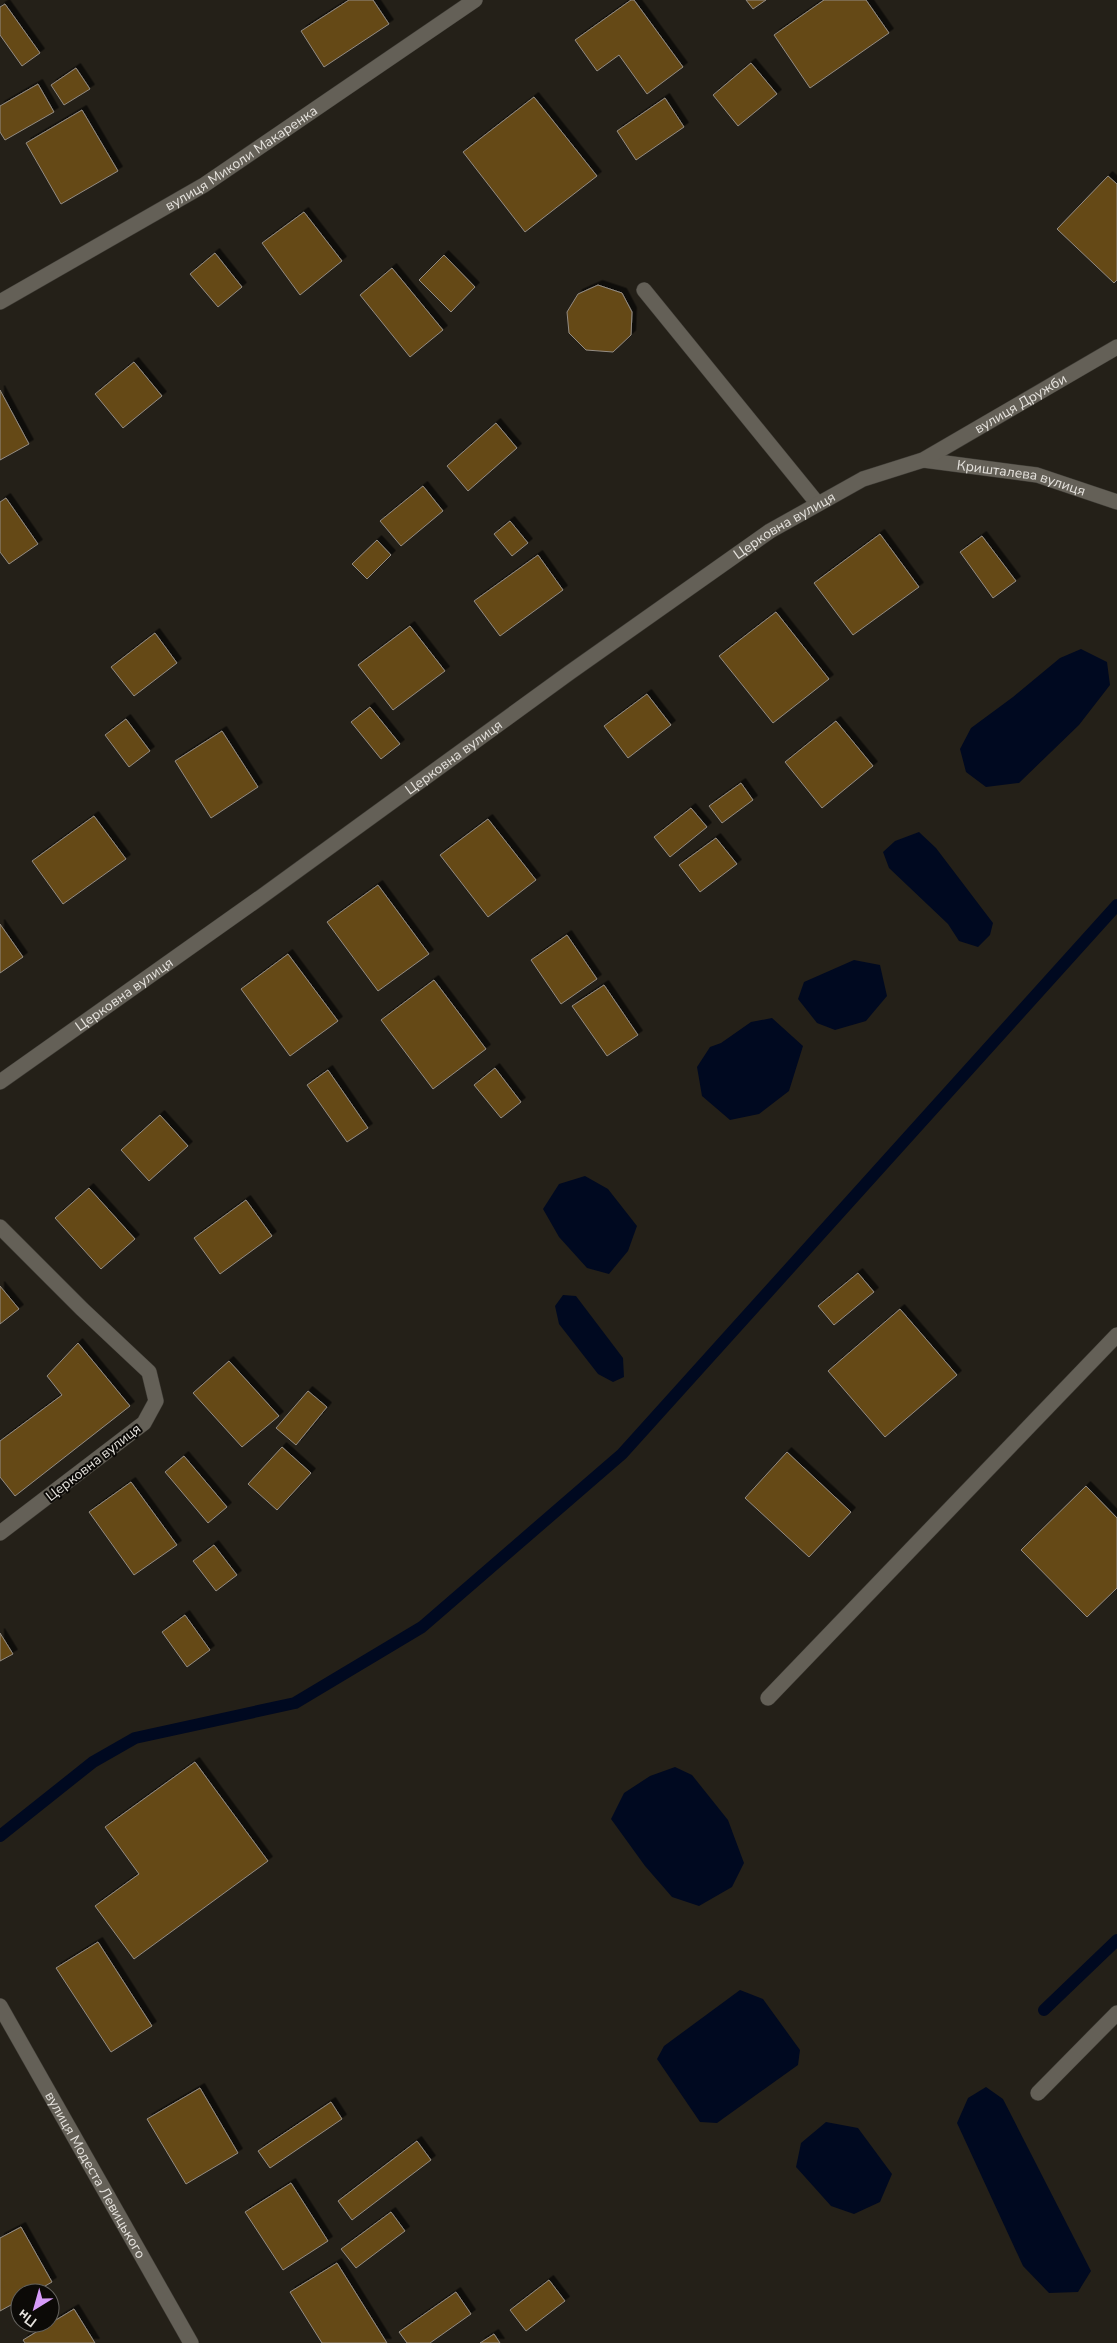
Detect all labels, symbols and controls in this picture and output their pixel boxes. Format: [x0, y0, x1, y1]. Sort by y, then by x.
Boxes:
street label: вулиця Миколи Макаренка [162, 101, 321, 215]
street label: вулиця Дружби [971, 369, 1070, 438]
street label: Кришталева вулиця [956, 456, 1088, 501]
street label: Церковна вулиця [730, 487, 839, 564]
street label: Церковна вулиця [401, 716, 506, 799]
street label: Церковна вулиця [71, 953, 177, 1036]
street label: Церковна вулиця [42, 1419, 145, 1506]
street label: вулиця Модеста Левицького [40, 2088, 150, 2262]
north arrow [10, 2283, 60, 2333]
text: Пн [14, 2305, 41, 2331]

